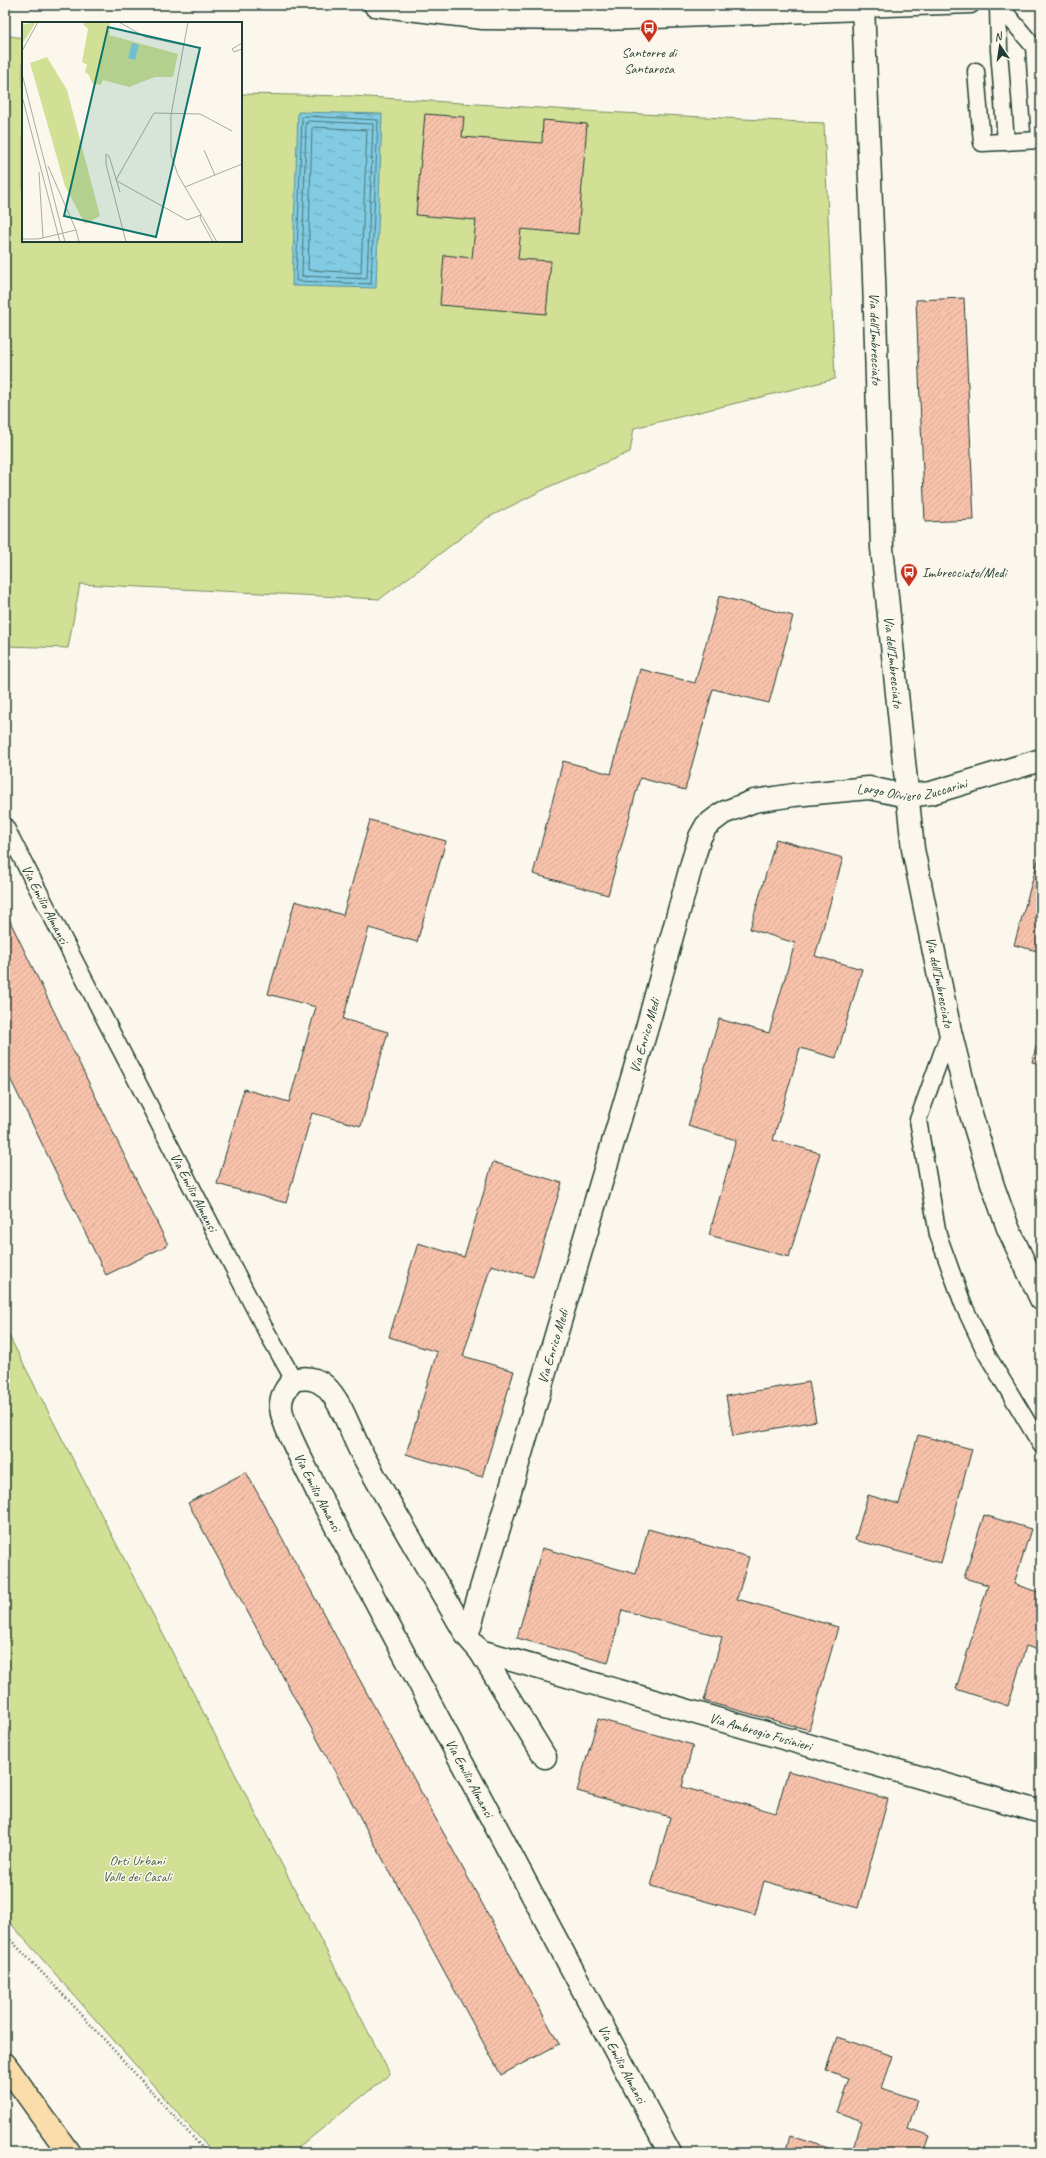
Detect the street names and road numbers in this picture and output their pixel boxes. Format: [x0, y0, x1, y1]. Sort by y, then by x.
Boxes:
street label: Via dell'Imbrecciato [866, 293, 886, 386]
street label: Via dell'Imbrecciato [881, 615, 907, 710]
street label: Largo Oliviero Zuccarini [856, 774, 971, 805]
street label: Via Emilio Almansi [18, 862, 74, 949]
street label: Via dell'Imbrecciato [923, 936, 958, 1030]
street label: Via Enrico Medi [626, 994, 664, 1075]
street label: Via Emilio Almansi [167, 1150, 223, 1236]
street label: Via Enrico Medi [534, 1305, 572, 1385]
street label: Via Emilio Almansi [291, 1450, 347, 1536]
street label: Via Ambrogio Fusinieri [708, 1709, 816, 1755]
street label: Via Emilio Almansi [442, 1736, 499, 1822]
street label: Via Emilio Almansi [595, 2022, 651, 2108]

